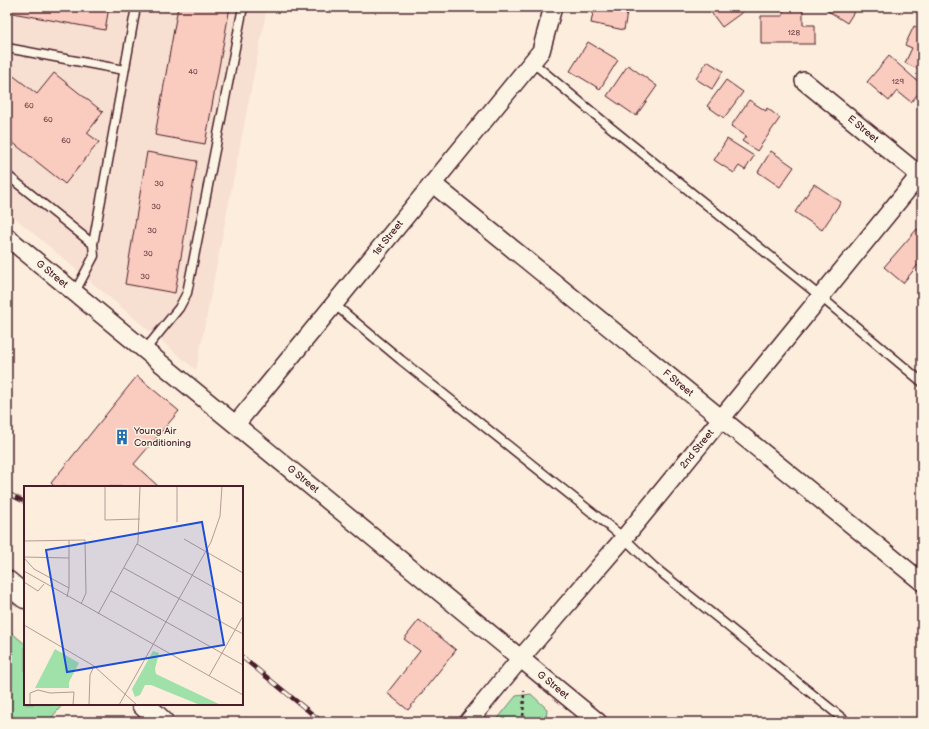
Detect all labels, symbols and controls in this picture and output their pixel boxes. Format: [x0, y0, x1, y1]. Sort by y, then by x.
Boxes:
house number: 128 [788, 28, 801, 37]
house number: 40 [188, 67, 198, 76]
house number: 129 [892, 77, 905, 86]
house number: 60 [24, 101, 34, 110]
street label: E Street [845, 113, 881, 145]
house number: 60 [43, 115, 53, 124]
house number: 60 [61, 136, 71, 145]
house number: 30 [154, 179, 164, 188]
house number: 30 [151, 202, 161, 211]
street label: 1st Street [370, 218, 406, 258]
house number: 30 [147, 226, 157, 235]
house number: 30 [143, 249, 153, 258]
street label: G Street [34, 258, 70, 290]
house number: 30 [140, 272, 150, 281]
street label: F Street [660, 367, 696, 399]
place label: Young Air Conditioning [133, 425, 191, 449]
street label: 2nd Street [677, 427, 717, 471]
building icon: Young Air Conditioning [113, 428, 131, 446]
street label: G Street [285, 463, 321, 495]
inset map [24, 486, 243, 705]
street label: G Street [535, 669, 571, 701]

